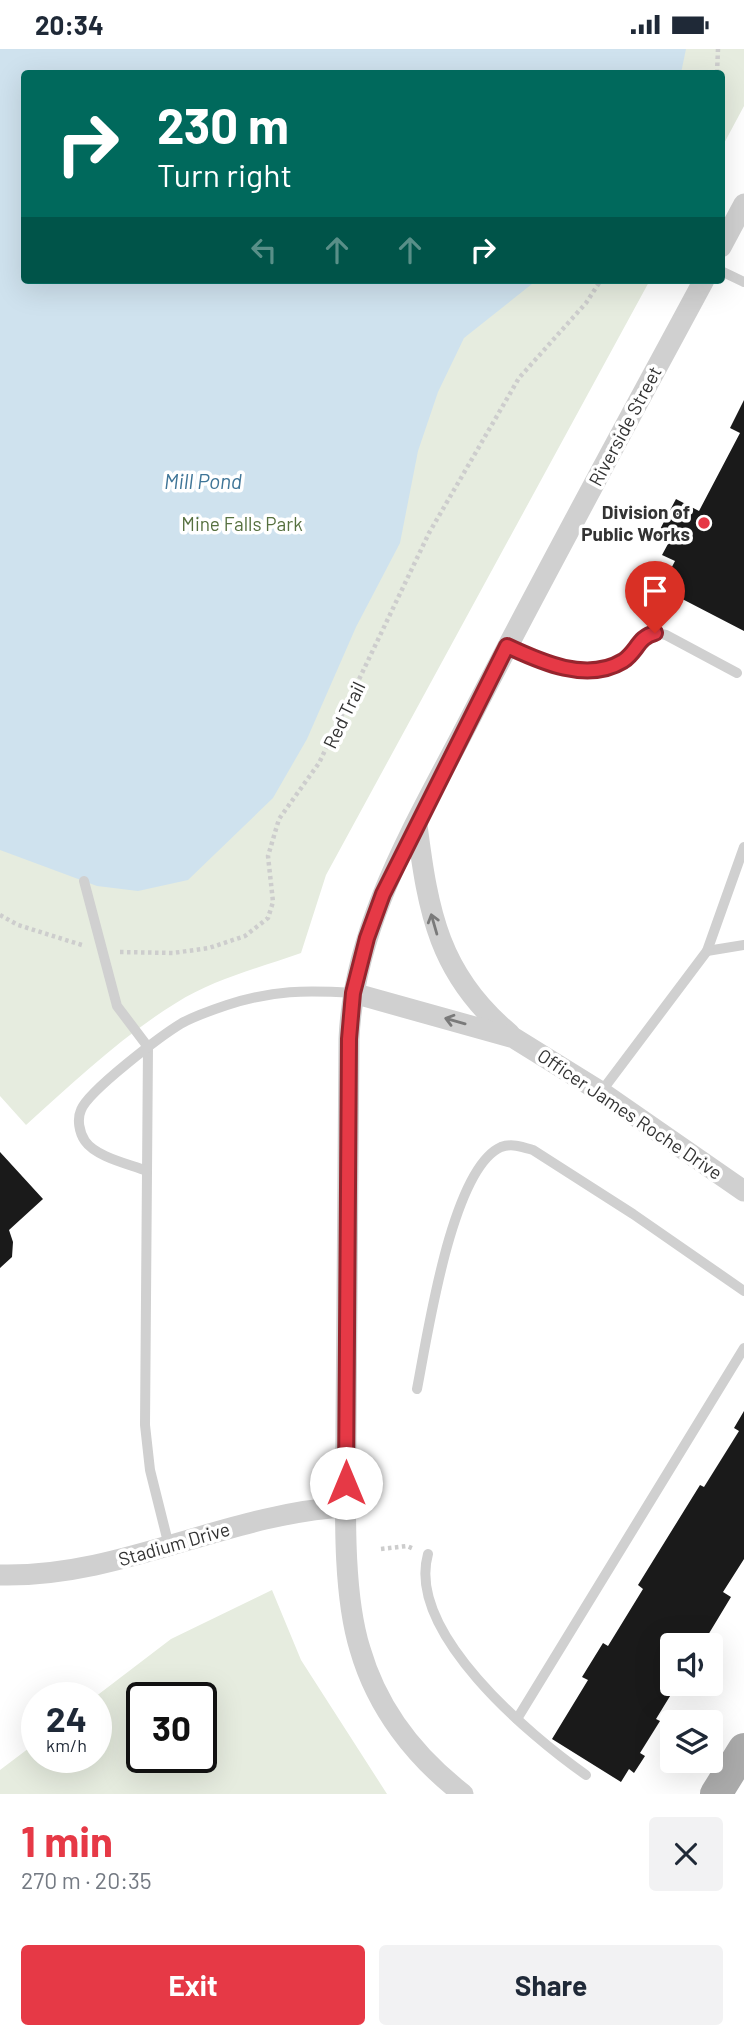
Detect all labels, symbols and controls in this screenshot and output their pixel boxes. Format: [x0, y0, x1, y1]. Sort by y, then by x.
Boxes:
text: 20:34 [35, 9, 104, 40]
text: 230 m [157, 95, 289, 154]
icon: right [42, 98, 133, 189]
text: Turn right [157, 155, 292, 193]
icon: left [245, 231, 283, 269]
icon: ahead [318, 231, 356, 269]
icon: ahead [391, 231, 429, 269]
icon: right [464, 231, 502, 269]
street label: Riverside Street [583, 362, 666, 490]
water label: Mill Pond [164, 468, 242, 493]
place label: Division of Public Works [581, 500, 690, 545]
park label: Mine Falls Park [181, 512, 303, 535]
marker: Division of Public Works [696, 515, 712, 531]
pin [625, 561, 685, 633]
icon: arrive [636, 572, 674, 610]
street label: Red Trail [318, 678, 370, 752]
one-way arrow [427, 913, 440, 935]
one-way arrow [444, 1014, 466, 1027]
street label: Officer James Roche Drive [534, 1043, 727, 1184]
position arrow [309, 1446, 383, 1520]
street label: Stadium Drive [115, 1517, 232, 1570]
map controls [660, 1633, 723, 1773]
button: sound [660, 1633, 723, 1696]
speed limit sign: 30 [126, 1682, 217, 1773]
text: 24 [46, 1697, 87, 1739]
button: layers [660, 1710, 723, 1773]
text: km/h [46, 1734, 87, 1756]
text: 1 min [21, 1815, 113, 1865]
button: close [649, 1817, 723, 1891]
text: 270 m · 20:35 [21, 1866, 152, 1894]
button: Exit [21, 1945, 365, 2025]
button: Share [379, 1945, 723, 2025]

